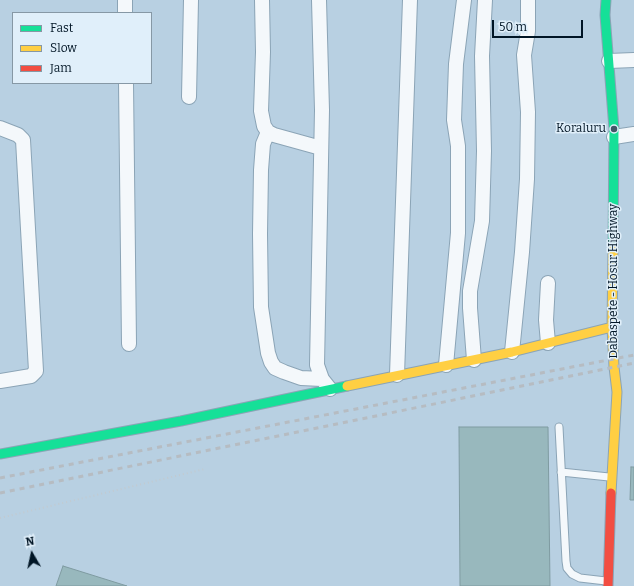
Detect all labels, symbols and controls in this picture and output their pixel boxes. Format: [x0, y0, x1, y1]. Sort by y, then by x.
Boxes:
legend [12, 12, 152, 84]
scale bar [494, 12, 585, 38]
text: 50 m [499, 20, 527, 34]
text: Fast [50, 21, 73, 35]
text: Slow [50, 41, 77, 55]
text: Jam [50, 61, 72, 75]
place label: Koraluru [556, 122, 606, 136]
marker: Koraluru [609, 124, 619, 134]
street label: Dabaspete - Hosur Highway [607, 204, 621, 358]
north arrow [12, 534, 52, 574]
text: N [25, 535, 35, 549]

